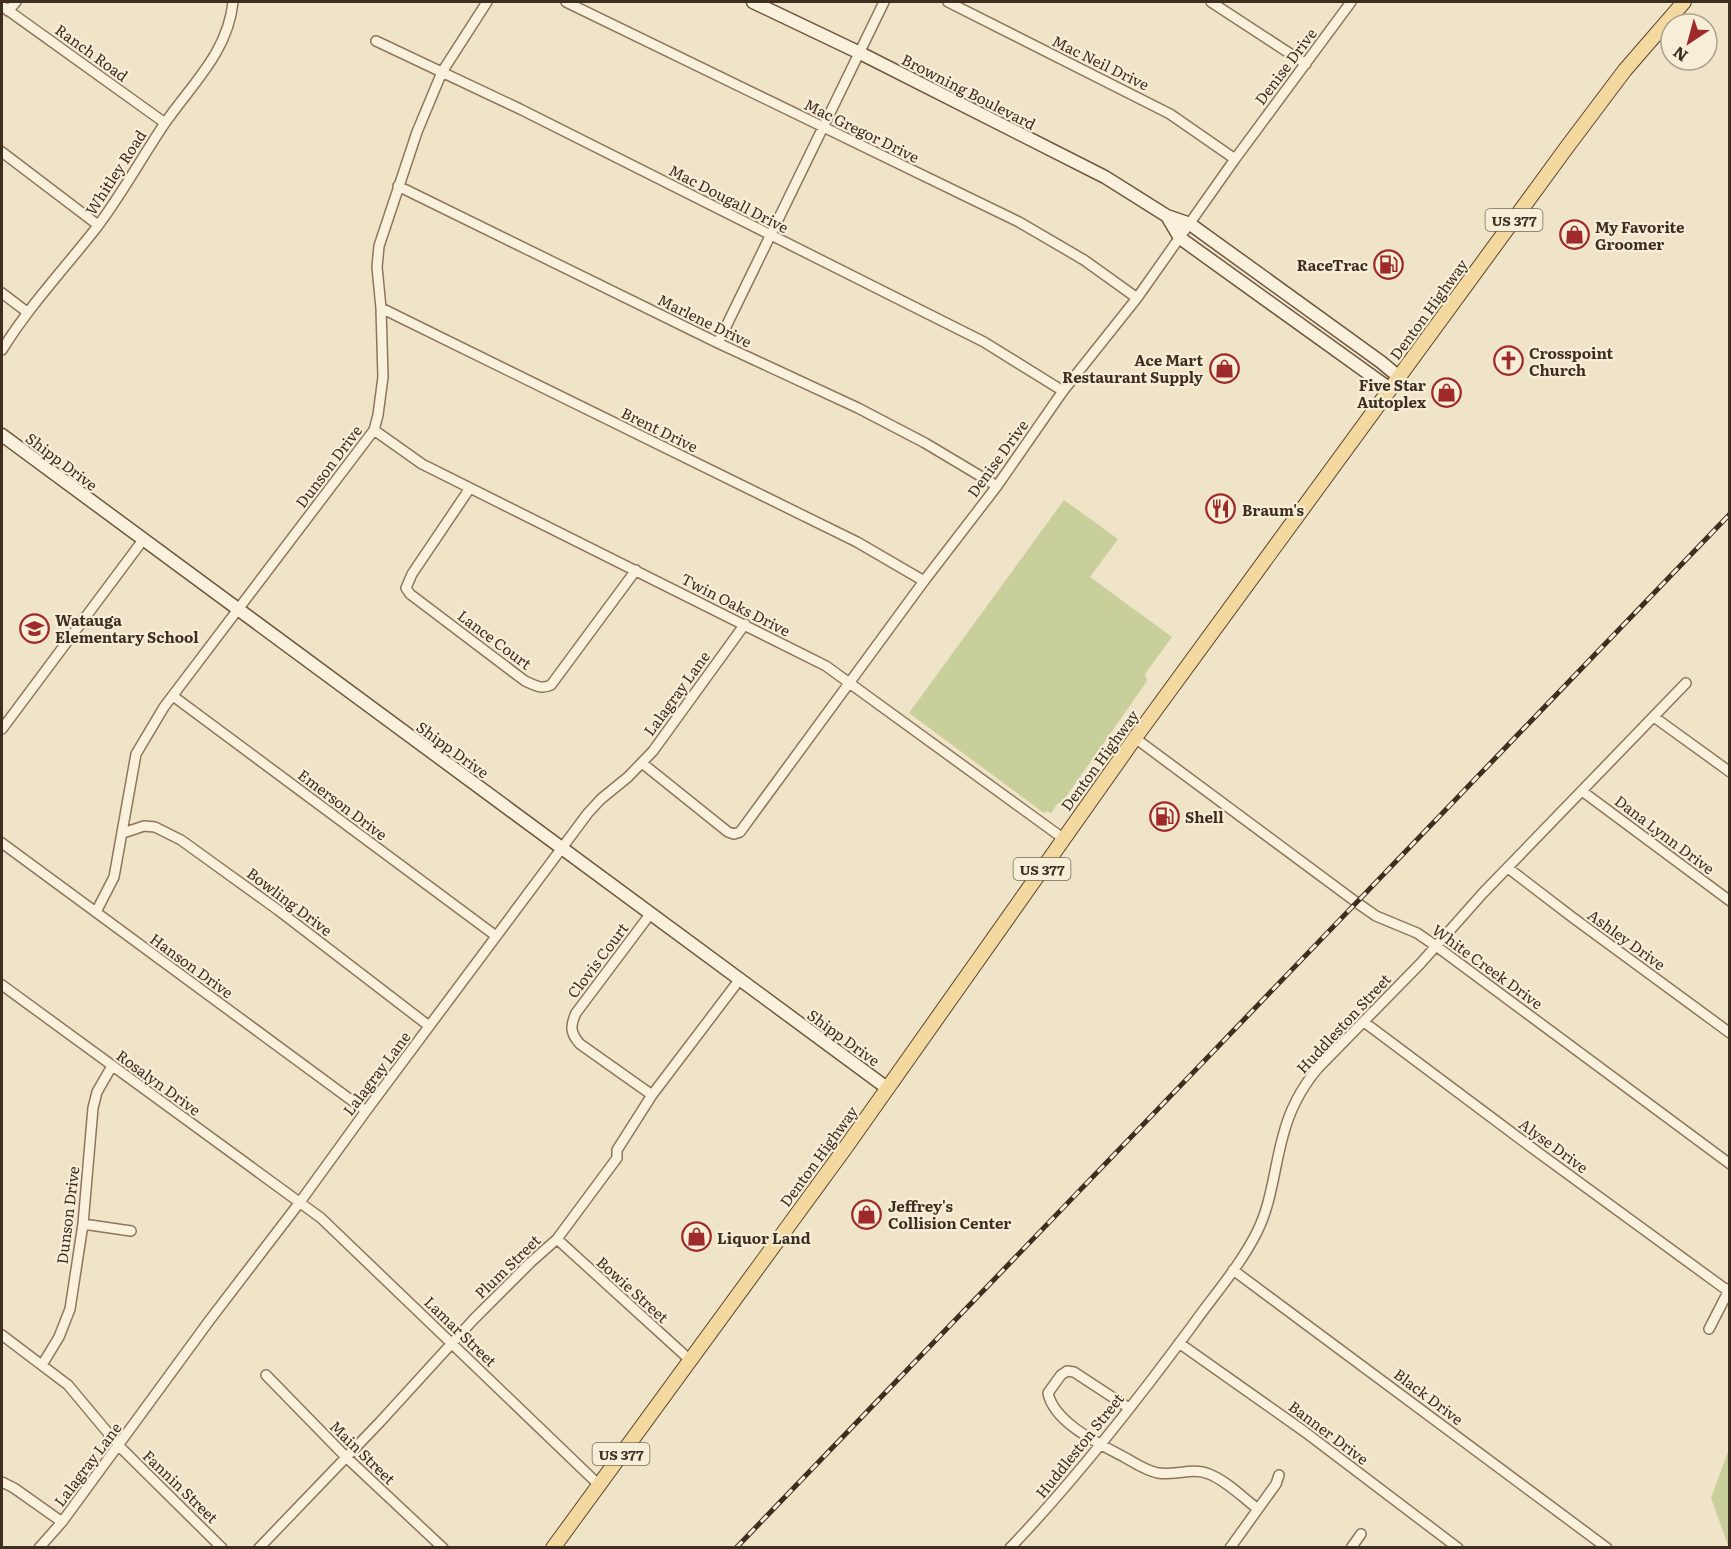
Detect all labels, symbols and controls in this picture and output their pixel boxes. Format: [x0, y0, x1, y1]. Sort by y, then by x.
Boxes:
north arrow [1659, 12, 1719, 72]
street label: Ranch Road [51, 18, 133, 86]
street label: Denise Drive [1248, 23, 1322, 109]
street label: Mac Neil Drive [1049, 29, 1154, 95]
text: N [1667, 41, 1692, 69]
street label: Browning Boulevard [898, 47, 1040, 135]
street label: Mac Gregor Drive [801, 92, 924, 168]
street label: Whitley Road [79, 125, 151, 219]
street label: Mac Dougall Drive [665, 158, 793, 238]
road number: US 377 [1486, 209, 1543, 231]
place label: My Favorite Groomer [1595, 215, 1685, 255]
shop icon: My Favorite Groomer [1558, 219, 1590, 251]
fuel station icon: RaceTrac [1373, 248, 1405, 280]
place label: RaceTrac [1297, 253, 1368, 276]
street label: Denton Highway [1383, 253, 1473, 364]
street label: Marlene Drive [654, 287, 756, 353]
place label: Crosspoint Church [1529, 341, 1613, 381]
church icon: Crosspoint Church [1492, 345, 1524, 377]
place label: Ace Mart Restaurant Supply [1062, 348, 1204, 388]
shop icon: Ace Mart Restaurant Supply [1208, 352, 1240, 384]
place label: Five Star Autoplex [1357, 373, 1426, 413]
shop icon: Five Star Autoplex [1431, 377, 1463, 409]
street label: Brent Drive [618, 401, 702, 457]
street label: Denise Drive [961, 414, 1033, 502]
street label: Dunson Drive [289, 420, 367, 512]
street label: Shipp Drive [21, 426, 103, 496]
restaurant icon: Braum's [1205, 493, 1237, 525]
place label: Braum's [1242, 498, 1305, 521]
street label: Twin Oaks Drive [677, 567, 795, 642]
street label: Lance Court [453, 604, 537, 674]
place label: Watauga Elementary School [55, 608, 199, 648]
school or university icon: Watauga Elementary School [18, 612, 50, 644]
street label: Lalagray Lane [637, 646, 715, 740]
street label: Denton Highway [1054, 704, 1144, 815]
street label: Shipp Drive [412, 715, 494, 783]
street label: Emerson Drive [294, 763, 393, 845]
street label: Dana Lynn Drive [1610, 789, 1720, 879]
fuel station icon: Shell [1148, 800, 1180, 832]
place label: Shell [1185, 805, 1224, 828]
road number: US 377 [1014, 858, 1070, 880]
street label: Bowling Drive [242, 861, 338, 941]
street label: Ashley Drive [1583, 903, 1671, 975]
street label: Clovis Court [561, 917, 633, 1003]
street label: White Creek Drive [1428, 918, 1548, 1014]
street label: Hanson Drive [146, 927, 239, 1003]
street label: Huddleston Street [1290, 968, 1396, 1078]
street label: Shipp Drive [803, 1003, 885, 1071]
street label: Lalagray Lane [337, 1026, 415, 1120]
street label: Rosalyn Drive [112, 1043, 206, 1121]
street label: Denton Highway [773, 1100, 863, 1211]
street label: Alyse Drive [1515, 1112, 1594, 1178]
street label: Dunson Drive [50, 1164, 84, 1265]
place label: Jeffrey's Collision Center [888, 1194, 1011, 1234]
shop icon: Jeffrey's Collision Center [851, 1198, 883, 1230]
shop icon: Liquor Land [680, 1221, 712, 1253]
place label: Liquor Land [717, 1226, 811, 1249]
street label: Plum Street [469, 1229, 545, 1303]
street label: Bowie Street [592, 1250, 674, 1328]
street label: Lamar Street [420, 1290, 502, 1372]
street label: Black Drive [1389, 1362, 1469, 1430]
street label: Huddleston Street [1029, 1387, 1129, 1503]
street label: Banner Drive [1284, 1394, 1374, 1470]
street label: Main Street [325, 1415, 401, 1489]
street label: Lalagray Lane [48, 1417, 126, 1511]
road number: US 377 [592, 1443, 650, 1465]
street label: Fannin Street [138, 1444, 224, 1528]

